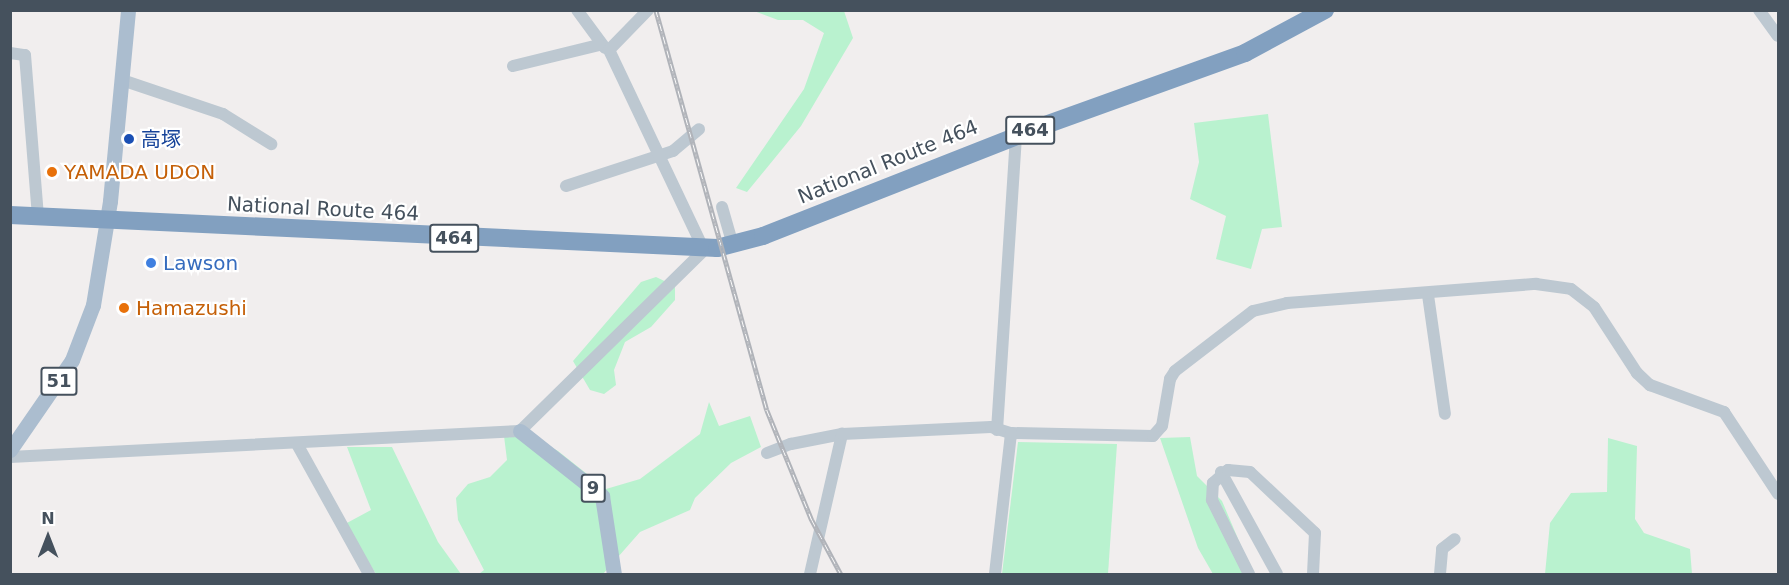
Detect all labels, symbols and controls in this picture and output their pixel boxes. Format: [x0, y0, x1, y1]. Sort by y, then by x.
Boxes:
street label: National Route 464 [794, 115, 982, 209]
road number: 464 [1004, 115, 1056, 145]
place label: 高塚 [141, 127, 181, 151]
marker: 高塚 [122, 132, 136, 146]
place label: YAMADA UDON [64, 160, 215, 184]
marker: YAMADA UDON [45, 165, 59, 179]
street label: National Route 464 [226, 192, 420, 226]
road number: 464 [428, 223, 480, 253]
place label: Lawson [163, 251, 238, 275]
marker: Lawson [144, 256, 158, 270]
place label: Hamazushi [136, 296, 247, 320]
marker: Hamazushi [117, 301, 131, 315]
road number: 51 [40, 366, 78, 396]
road number: 9 [580, 473, 606, 503]
north arrow [18, 507, 78, 567]
text: N [41, 509, 55, 528]

